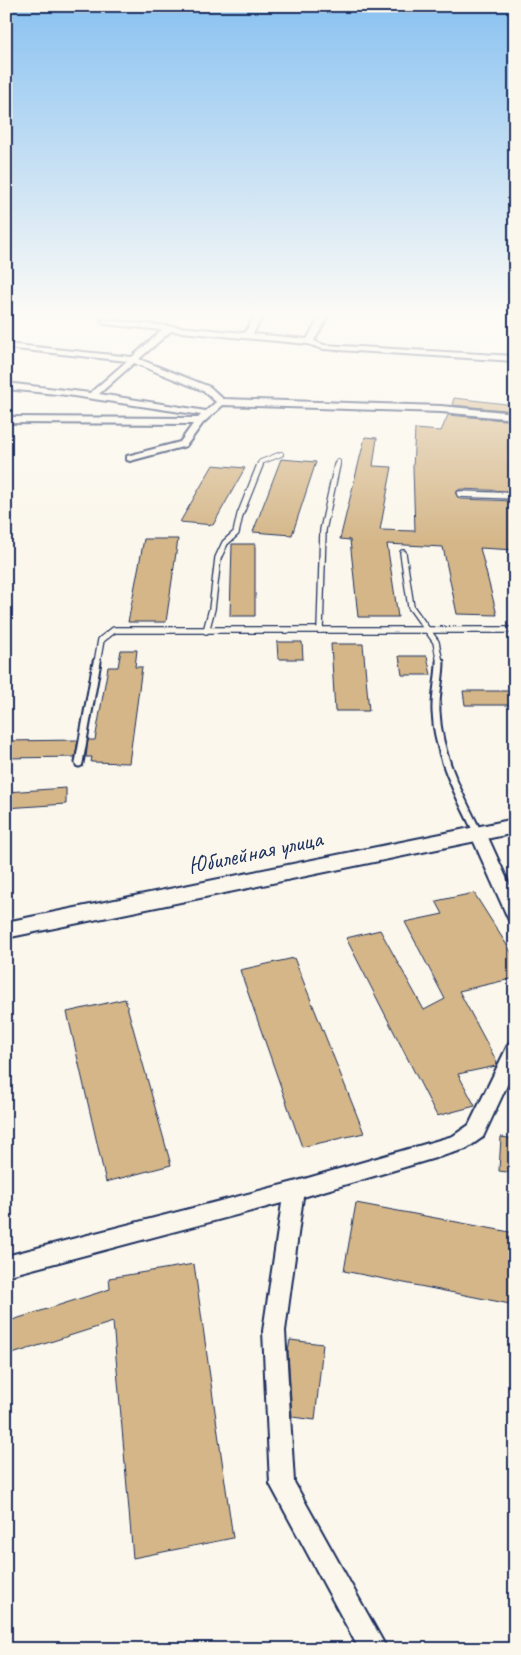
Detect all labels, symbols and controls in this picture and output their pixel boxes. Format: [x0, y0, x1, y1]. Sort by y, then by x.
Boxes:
street label: Юбилейная улица [185, 823, 326, 881]

